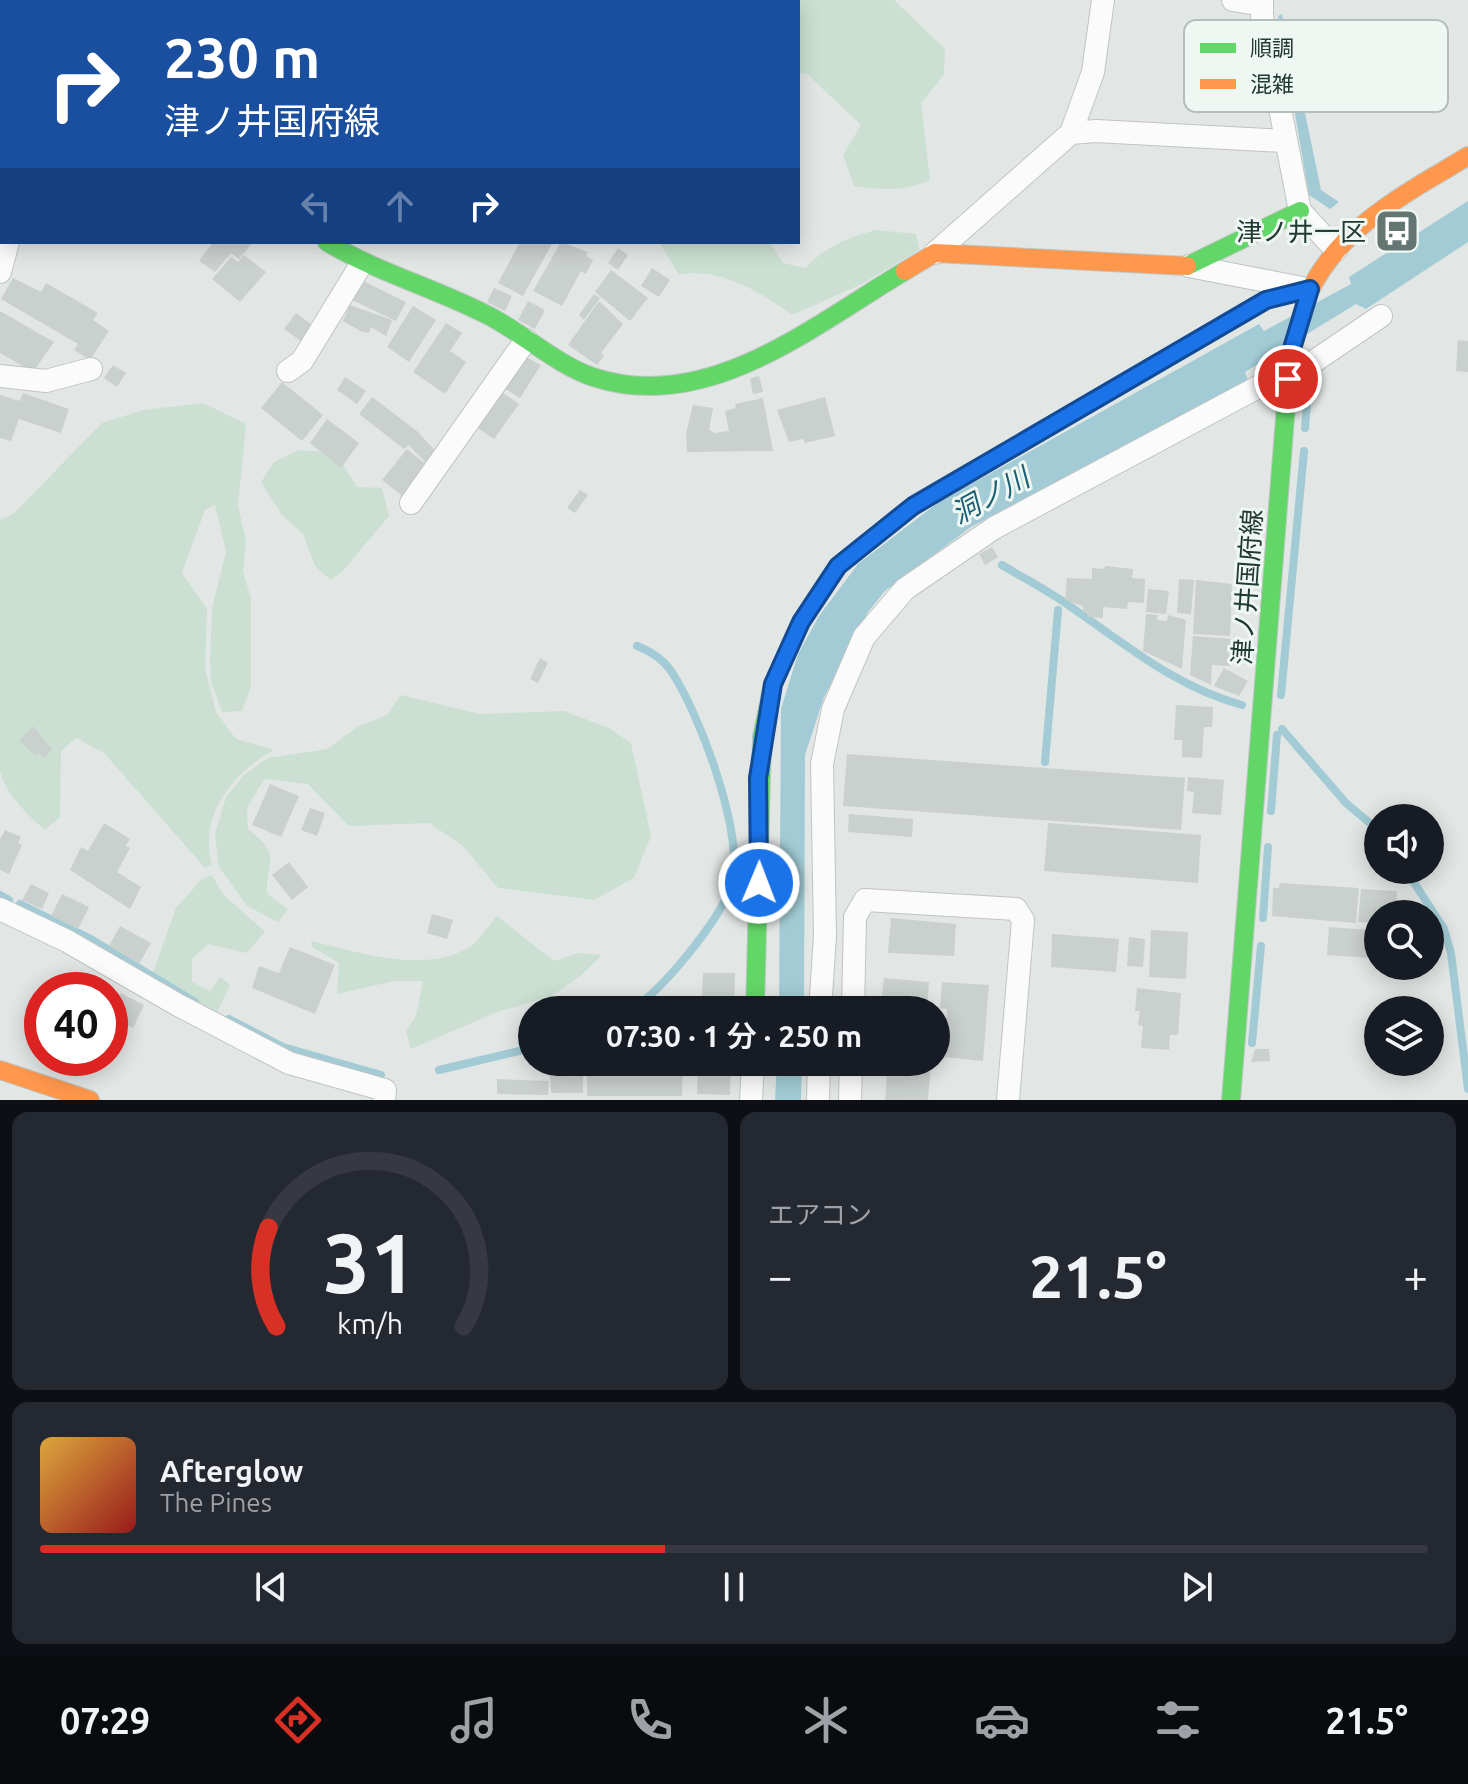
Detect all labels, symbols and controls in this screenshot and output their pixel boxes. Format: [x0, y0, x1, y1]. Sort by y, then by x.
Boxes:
legend [1184, 20, 1448, 112]
text: 230 m [164, 26, 320, 89]
icon: right [32, 32, 136, 136]
text: 順調 [1250, 35, 1294, 60]
text: 混雑 [1250, 71, 1294, 96]
text: 津ノ井国府線 [164, 100, 380, 141]
icon: left [294, 184, 338, 228]
icon: ahead [378, 184, 422, 228]
icon: right [462, 184, 506, 228]
bus stop icon: 津ノ井一区 [1373, 207, 1421, 255]
place label: 津ノ井一区 [1236, 217, 1366, 246]
pin [1254, 345, 1322, 413]
icon: arrive [1266, 357, 1310, 401]
water label: 洞ノ川 [946, 460, 1037, 529]
street label: 津ノ井国府線 [1227, 508, 1267, 666]
map controls [1364, 804, 1444, 1076]
button: sound [1364, 804, 1444, 884]
position arrow [717, 841, 801, 925]
button: search [1364, 900, 1444, 980]
speed limit sign: 40 [24, 972, 128, 1076]
button: layers [1364, 996, 1444, 1076]
text: 07:30 · 1 分 · 250 m [606, 1019, 862, 1053]
text: エアコン [768, 1200, 872, 1229]
text: 31 [323, 1215, 417, 1309]
text: 21.5° [1029, 1242, 1167, 1309]
text: − [768, 1251, 793, 1300]
text: + [1403, 1251, 1428, 1300]
text: km/h [337, 1307, 403, 1339]
text: Afterglow [160, 1454, 303, 1488]
text: The Pines [160, 1488, 272, 1517]
icon: previous [249, 1565, 293, 1609]
icon: pause [712, 1565, 756, 1609]
icon: next [1175, 1565, 1219, 1609]
icon: directions [270, 1692, 326, 1748]
icon: music [446, 1692, 502, 1748]
icon: phone [622, 1692, 678, 1748]
icon: climate [798, 1692, 854, 1748]
icon: car [974, 1692, 1030, 1748]
icon: filters [1150, 1692, 1206, 1748]
text: 07:29 [60, 1700, 150, 1741]
text: 21.5° [1325, 1700, 1408, 1741]

